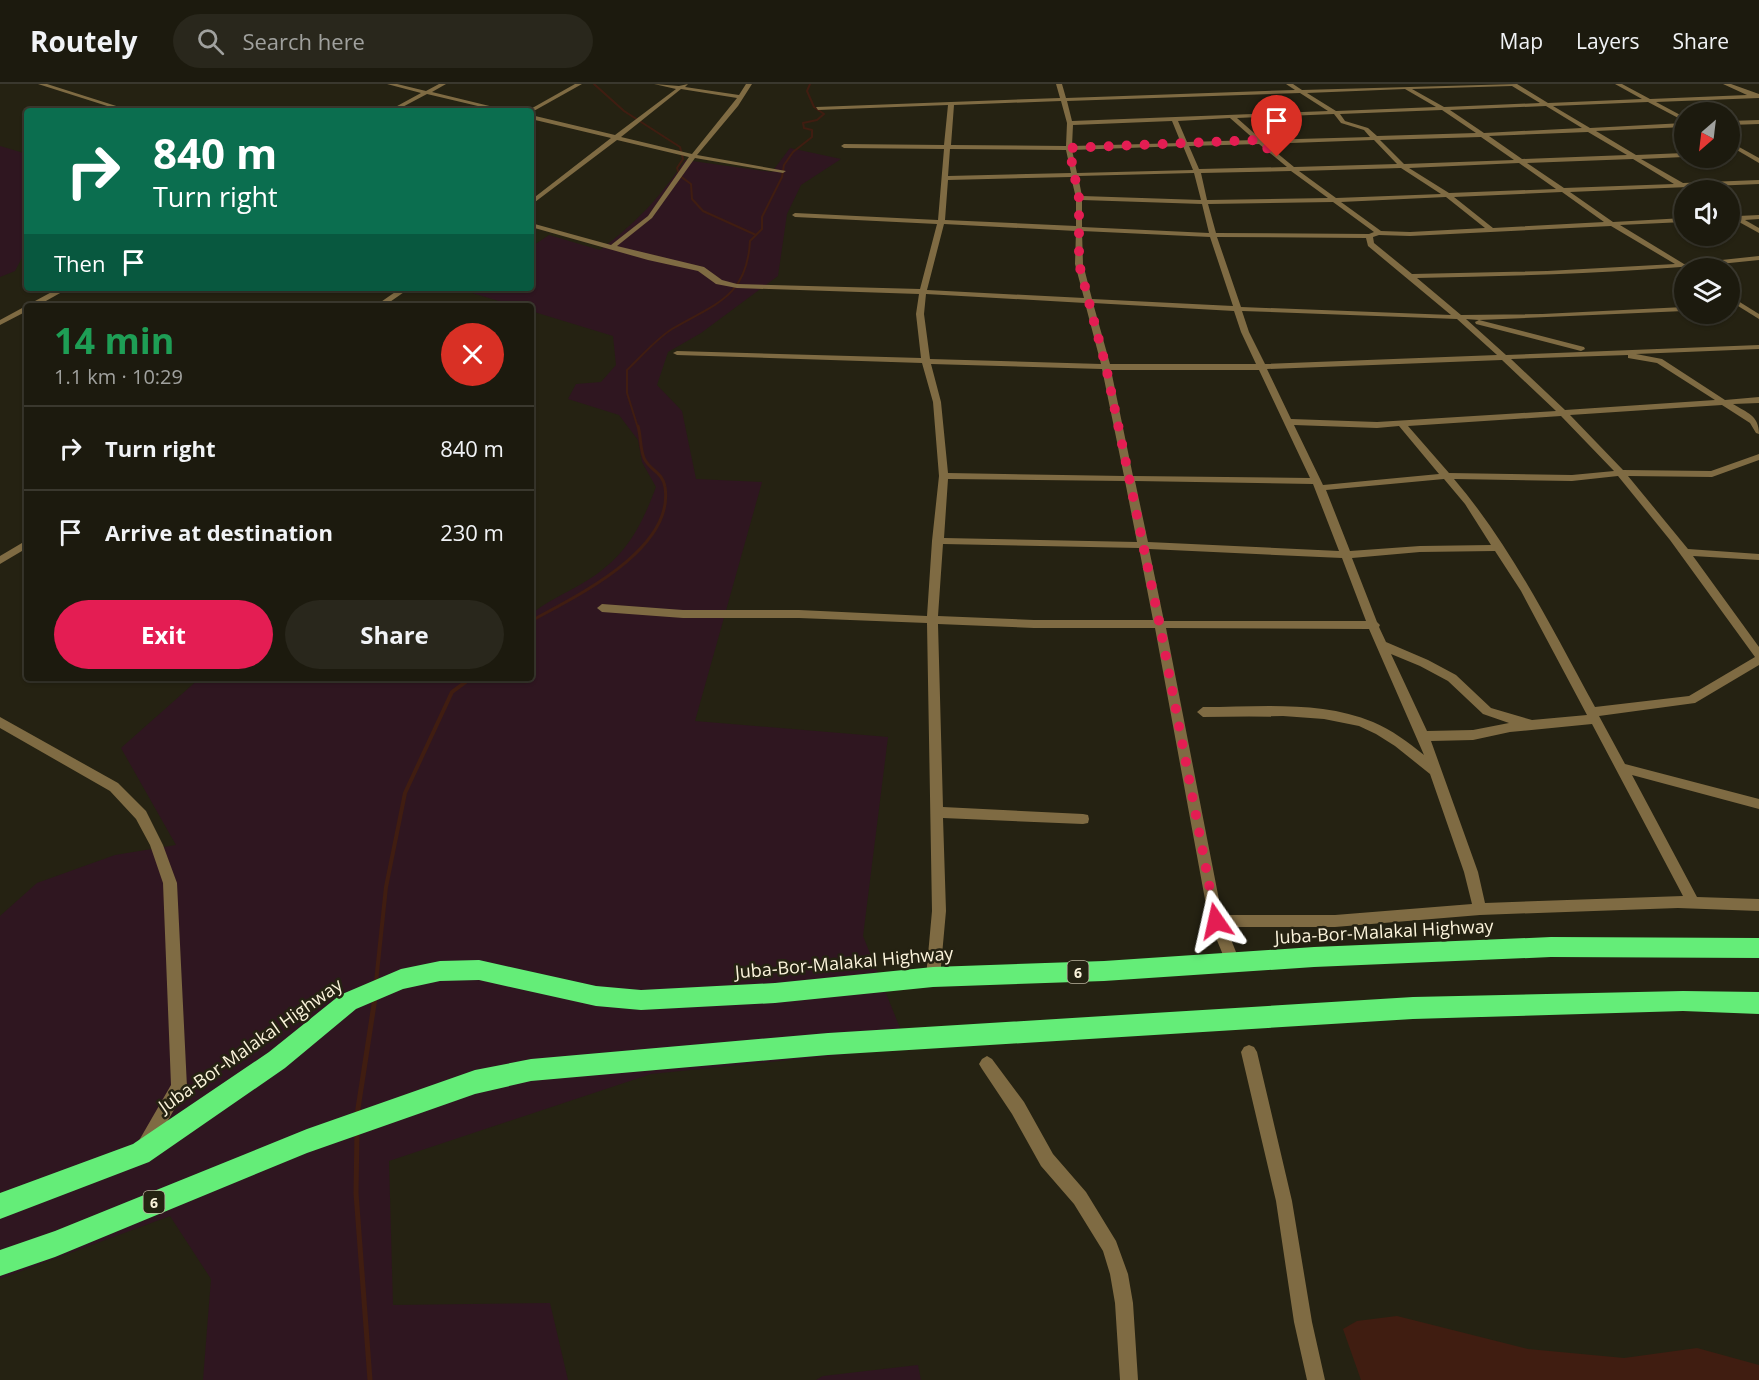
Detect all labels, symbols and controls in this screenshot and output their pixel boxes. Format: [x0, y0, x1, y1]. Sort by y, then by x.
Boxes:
search box [173, 14, 593, 68]
text: Routely [30, 22, 137, 60]
icon: search [194, 25, 227, 58]
text: Search here [242, 26, 365, 56]
text: Map [1500, 27, 1543, 55]
text: Layers [1576, 27, 1640, 55]
text: Share [1673, 27, 1729, 55]
pin [1251, 95, 1302, 157]
north arrow [1674, 102, 1740, 168]
map controls [1674, 102, 1740, 324]
icon: arrive [1260, 104, 1293, 137]
text: 840 m [153, 124, 277, 181]
icon: right [54, 132, 132, 210]
text: Turn right [153, 178, 278, 215]
button: sound [1674, 180, 1740, 246]
icon: arrive [117, 246, 150, 279]
text: Then [54, 248, 105, 278]
button: layers [1674, 258, 1740, 324]
text: 14 min [54, 316, 175, 365]
button: close [441, 323, 504, 386]
text: 1.1 km · 10:29 [54, 363, 183, 390]
icon: right [54, 432, 87, 465]
text: Turn right [105, 433, 216, 463]
text: 840 m [440, 433, 504, 463]
icon: arrive [54, 516, 87, 549]
text: Arrive at destination [105, 517, 333, 547]
text: 230 m [440, 517, 504, 547]
button: Exit [54, 600, 273, 669]
button: Share [285, 600, 504, 669]
position arrow [1184, 889, 1248, 953]
street label: Juba-Bor-Malakal Highway [1272, 913, 1495, 949]
street label: Juba-Bor-Malakal Highway [732, 940, 955, 984]
road number: 6 [1068, 961, 1088, 983]
street label: Juba-Bor-Malakal Highway [152, 972, 348, 1119]
road number: 6 [144, 1191, 164, 1213]

